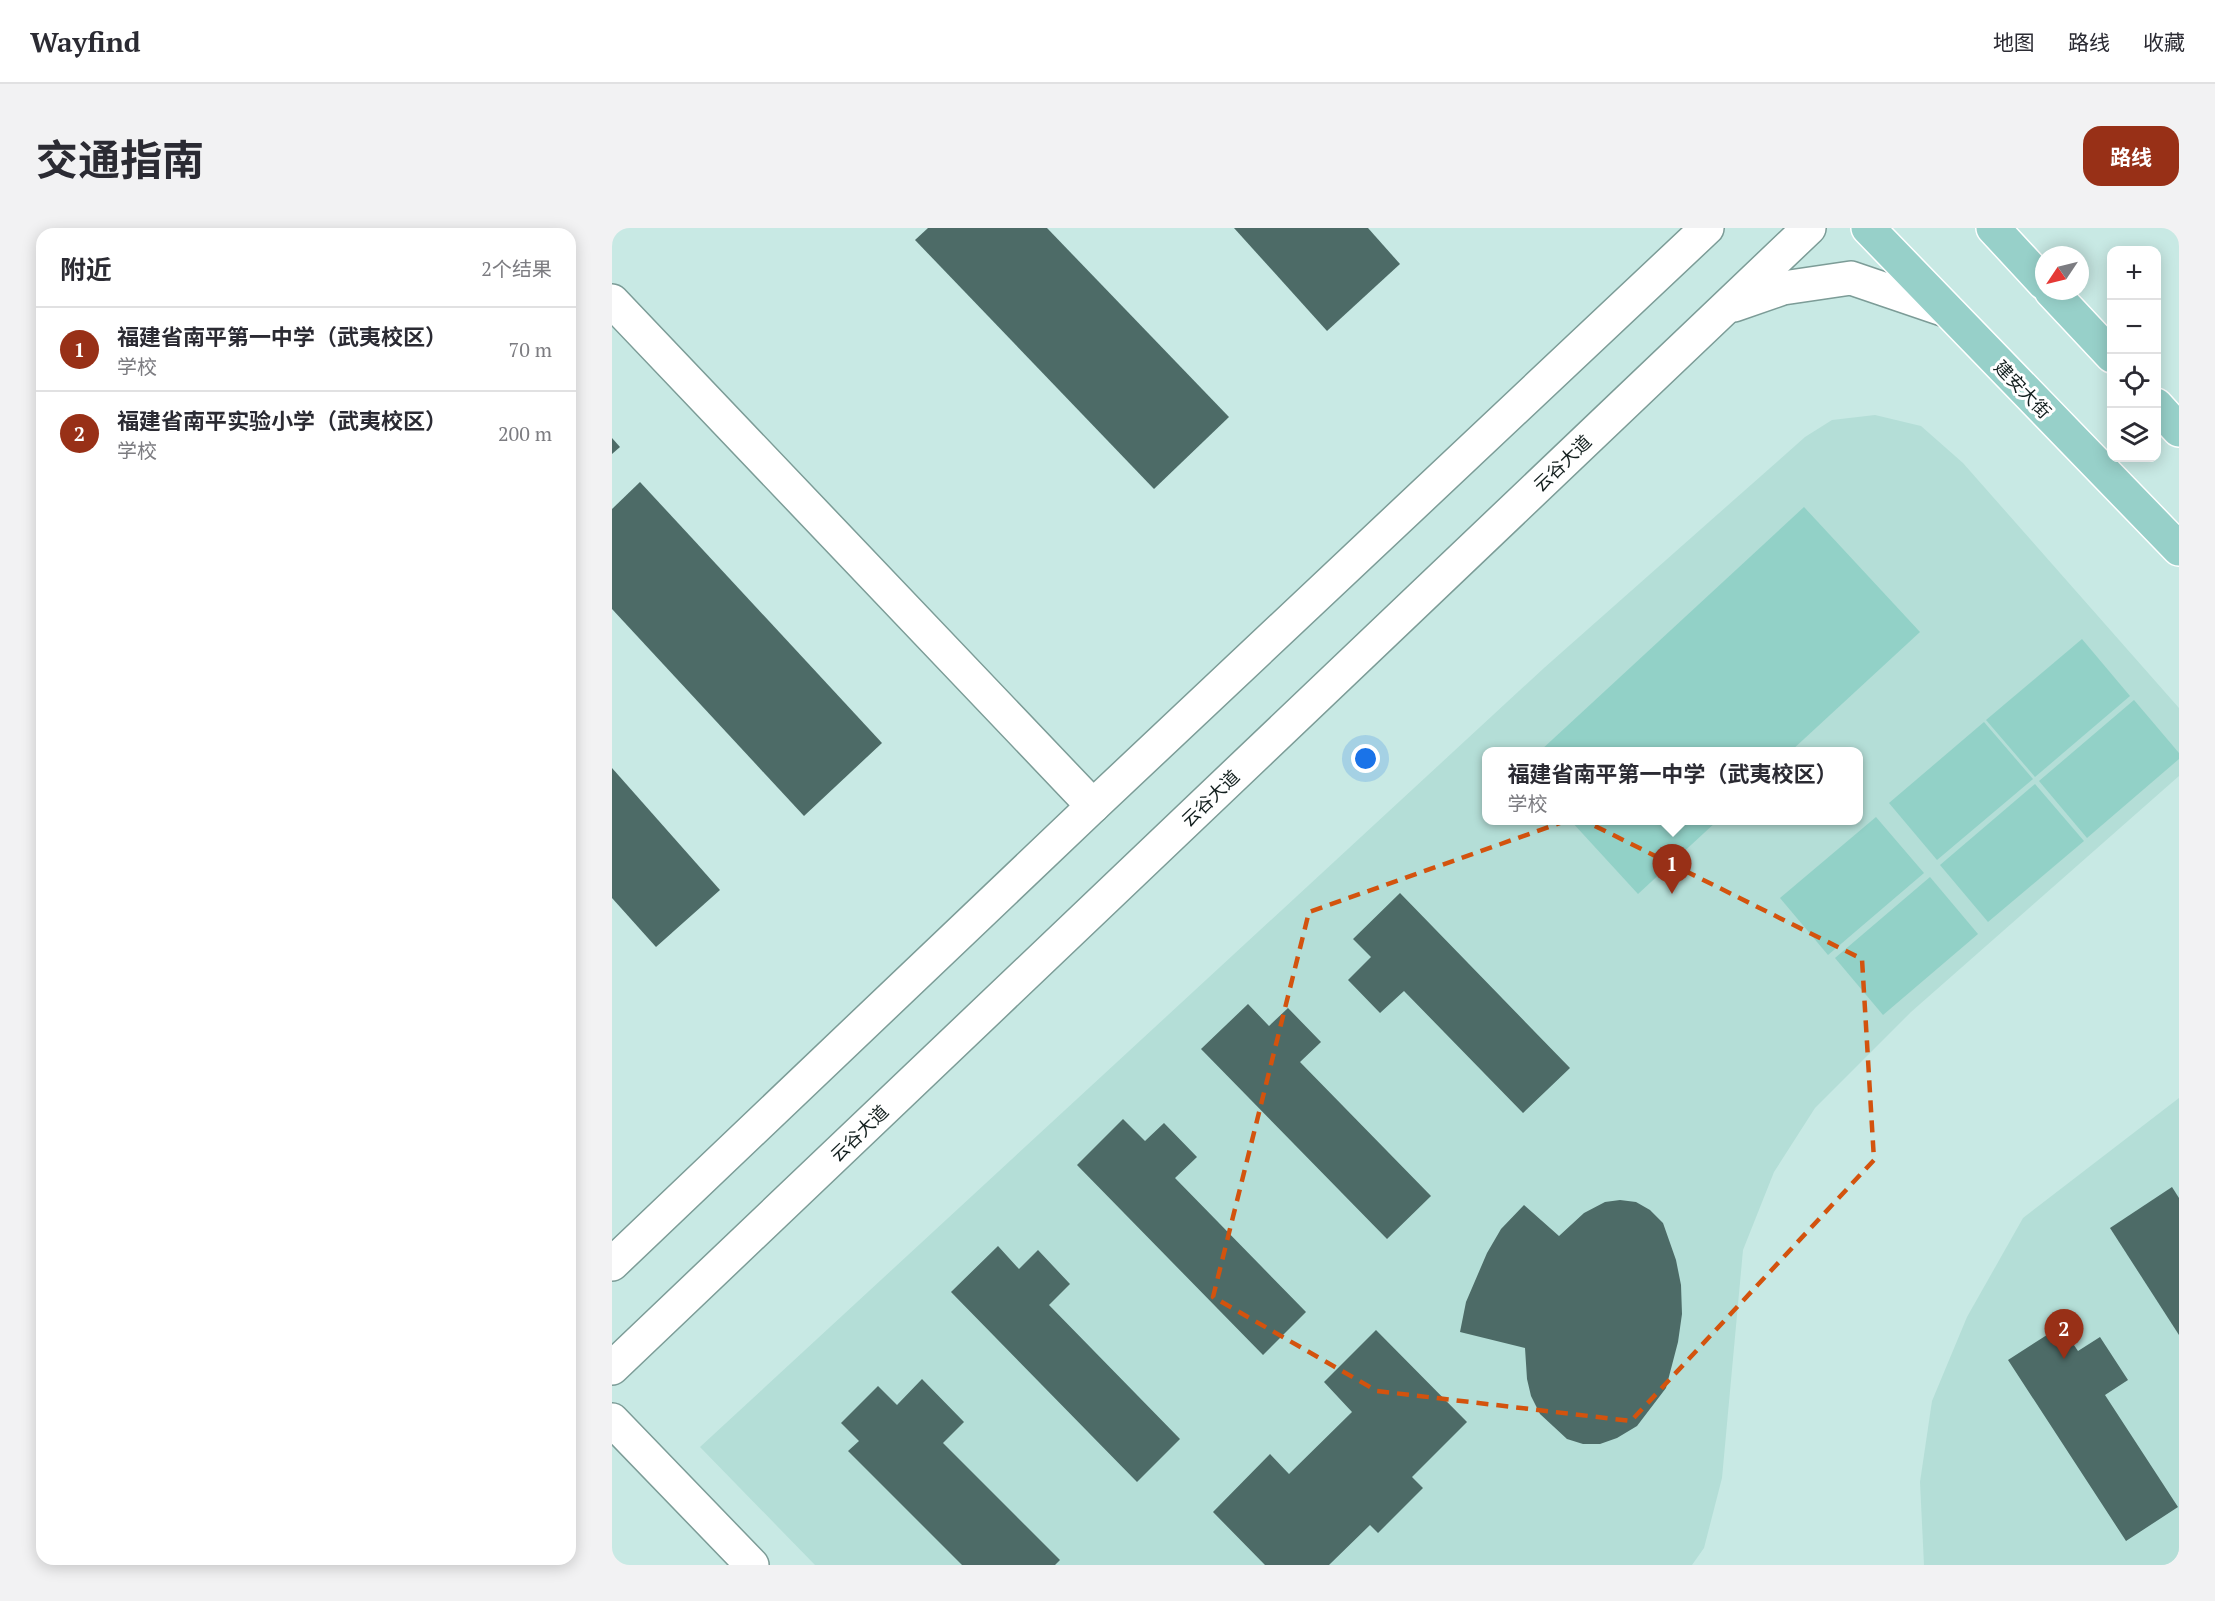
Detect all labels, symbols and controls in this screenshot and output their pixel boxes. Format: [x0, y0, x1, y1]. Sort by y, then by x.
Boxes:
text: Wayfind [30, 23, 141, 60]
text: 地图 [1993, 28, 2035, 56]
text: 路线 [2068, 28, 2110, 56]
text: 收藏 [2143, 28, 2185, 56]
button: 路线 [2083, 126, 2179, 186]
text: 交通指南 [36, 131, 204, 187]
north arrow [2035, 246, 2089, 300]
map controls [2107, 246, 2161, 462]
button: + [2107, 246, 2161, 300]
text: 附近 [60, 252, 112, 286]
text: 2个结果 [481, 255, 552, 282]
button: − [2107, 300, 2161, 354]
text: 福建省南平第一中学（武夷校区） [117, 322, 447, 351]
text: 1 [74, 336, 85, 363]
text: 70 m [509, 336, 552, 363]
text: 学校 [117, 353, 157, 380]
button: locate [2107, 354, 2161, 408]
street label: 建安大街 [1989, 355, 2057, 423]
text: 福建省南平实验小学（武夷校区） [117, 406, 447, 435]
button: layers [2107, 408, 2161, 462]
text: 2 [74, 420, 85, 447]
text: 200 m [498, 420, 552, 447]
street label: 云谷大道 [1528, 429, 1596, 497]
text: 学校 [117, 437, 157, 464]
your location [1351, 744, 1380, 773]
popup [1482, 747, 1863, 825]
text: 福建省南平第一中学（武夷校区） [1507, 759, 1838, 788]
street label: 云谷大道 [1176, 764, 1244, 832]
text: 学校 [1507, 790, 1547, 817]
pin: 1 [1652, 844, 1692, 894]
street label: 云谷大道 [825, 1099, 893, 1167]
pin: 2 [2044, 1310, 2084, 1359]

